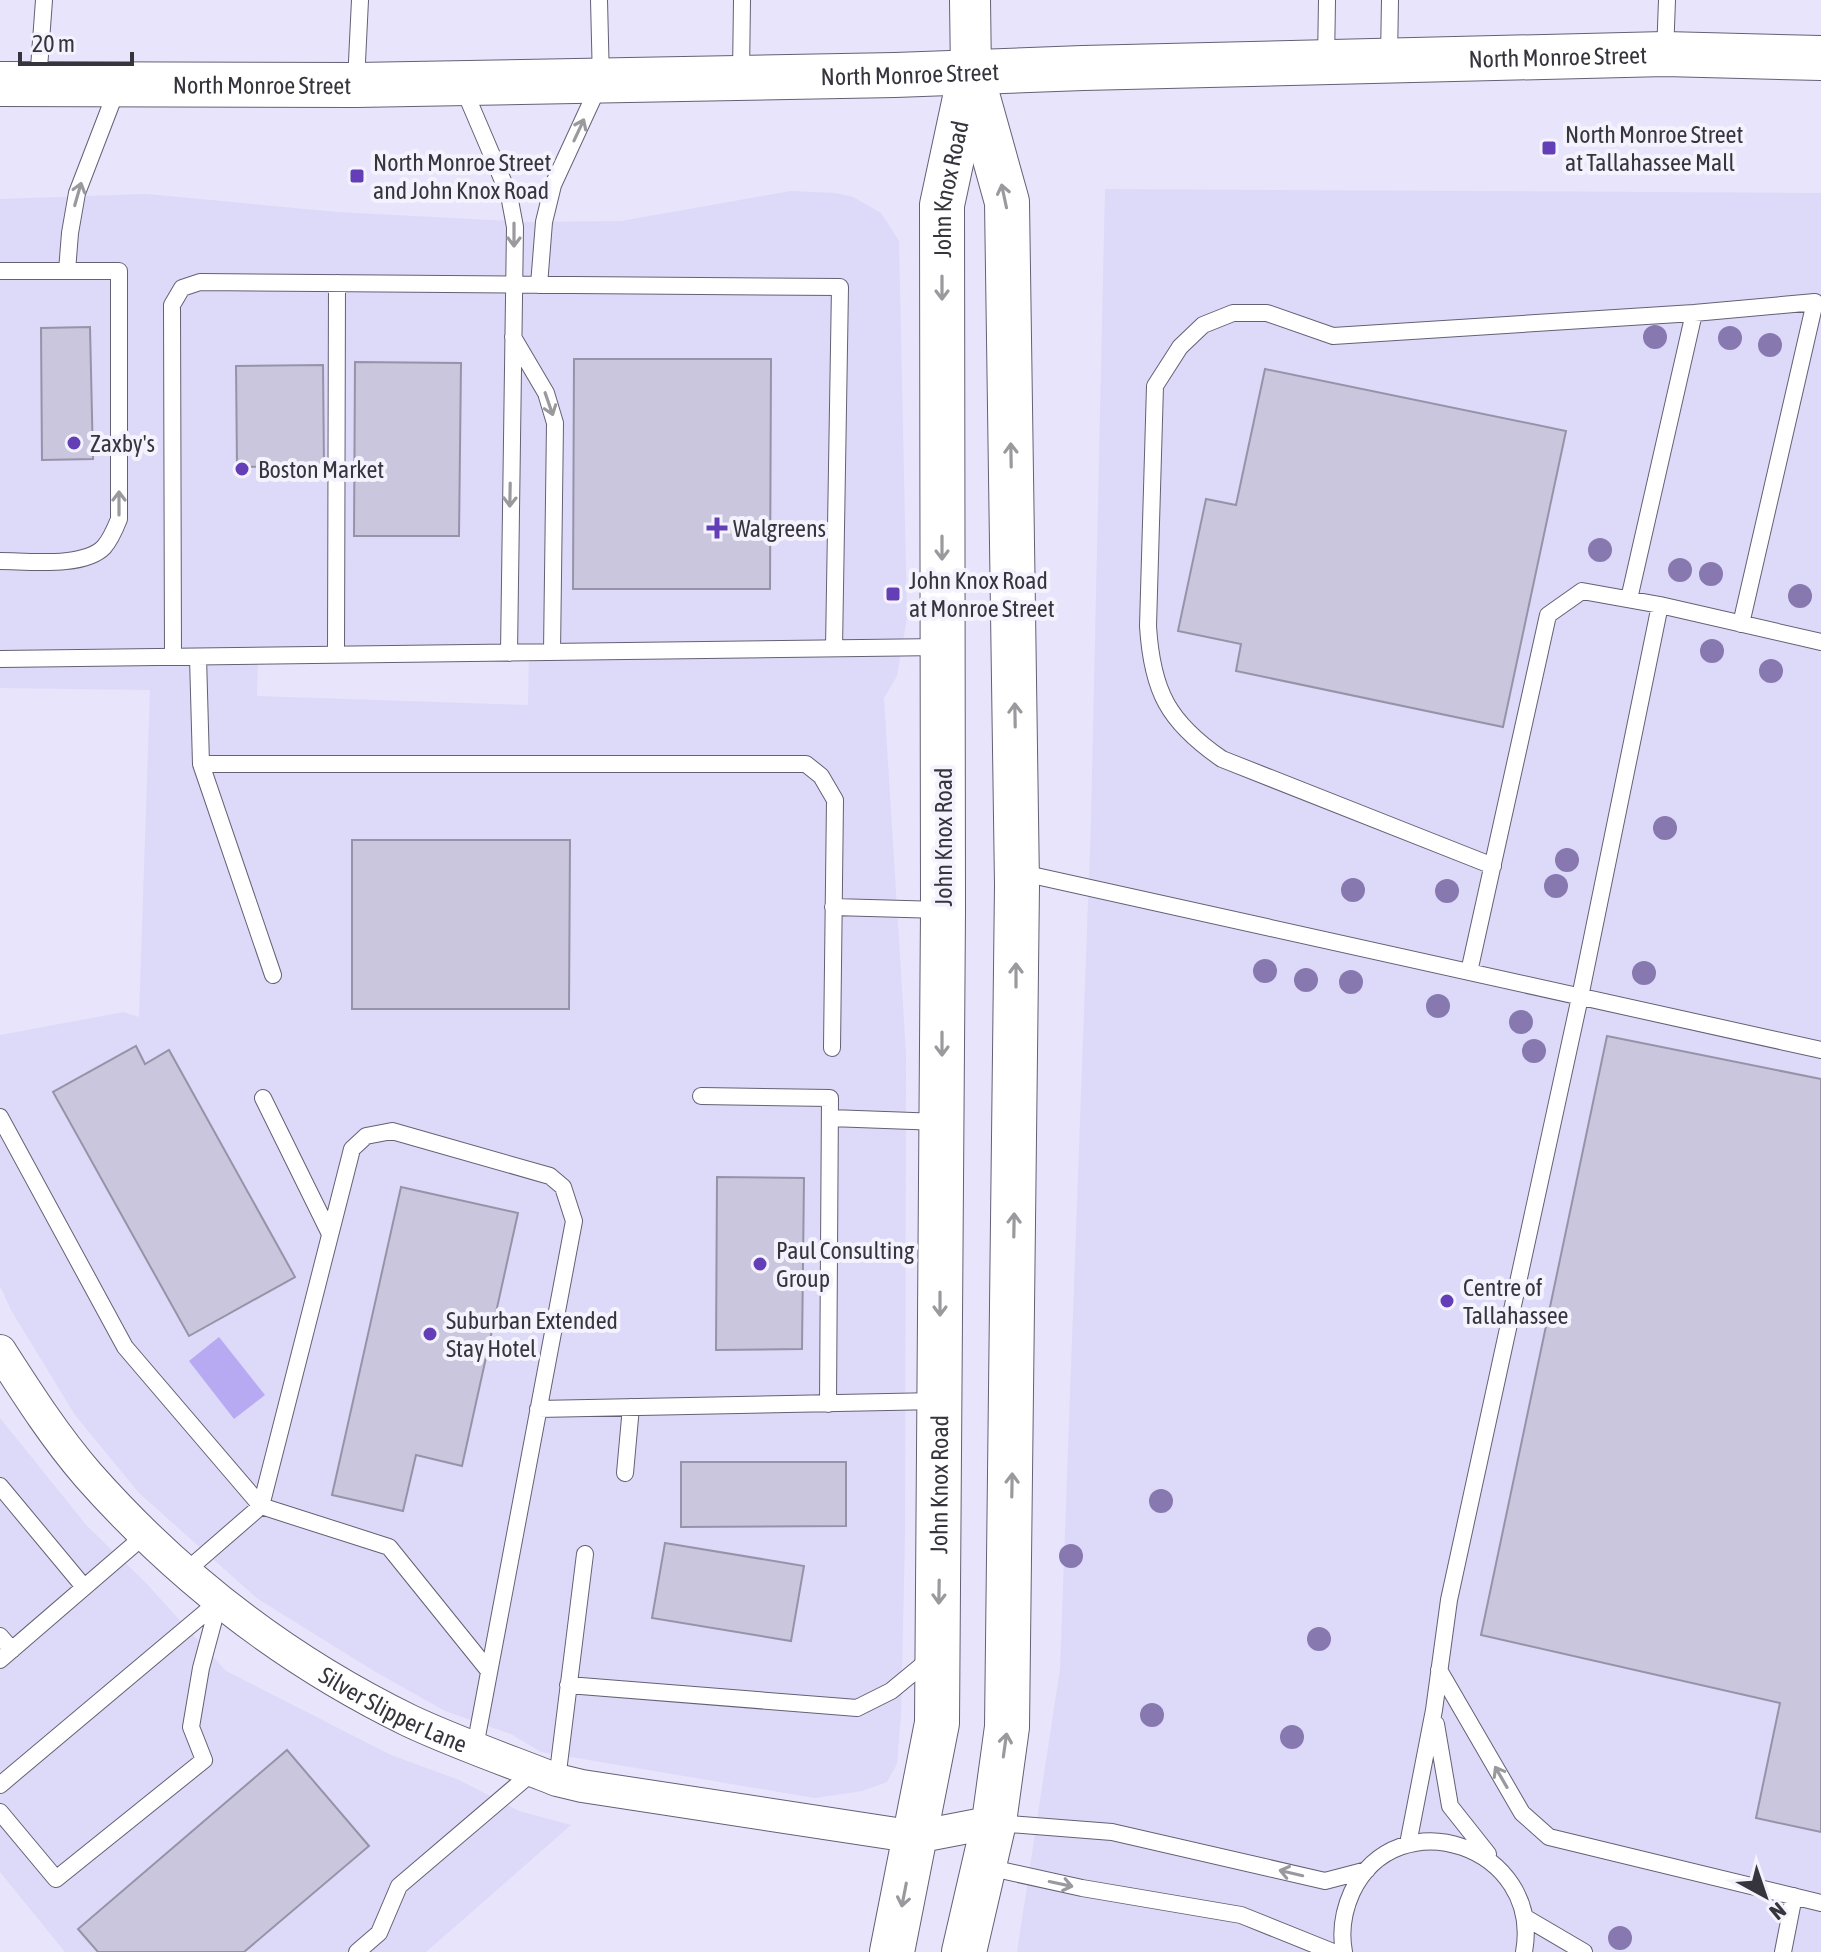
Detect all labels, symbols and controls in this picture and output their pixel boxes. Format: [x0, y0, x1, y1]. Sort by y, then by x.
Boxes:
scale bar [20, 16, 132, 66]
text: 20 m [32, 30, 75, 57]
street label: North Monroe Street [1468, 41, 1647, 72]
street label: North Monroe Street [820, 58, 1000, 90]
street label: North Monroe Street [173, 71, 351, 98]
one-way arrow [572, 118, 587, 142]
street label: John Knox Road [928, 118, 973, 258]
place label: North Monroe Street at Tallahassee Mall [1565, 121, 1743, 176]
marker: North Monroe Street at Tallahassee Mall [1540, 139, 1558, 157]
place label: North Monroe Street and John Knox Road [373, 149, 551, 204]
marker: North Monroe Street and John Knox Road [348, 167, 366, 185]
one-way arrow [72, 182, 87, 208]
one-way arrow [996, 183, 1011, 209]
one-way arrow [506, 221, 522, 248]
one-way arrow [934, 274, 950, 301]
one-way arrow [543, 391, 558, 416]
place label: Zaxby's [90, 430, 155, 457]
marker: Zaxby's [65, 434, 83, 452]
one-way arrow [1003, 442, 1019, 469]
place label: Boston Market [258, 456, 384, 483]
marker: Boston Market [233, 460, 251, 478]
one-way arrow [503, 481, 518, 508]
one-way arrow [111, 490, 127, 517]
place label: Walgreens [733, 515, 826, 542]
marker: Walgreens [708, 519, 726, 537]
one-way arrow [934, 534, 950, 561]
place label: John Knox Road at Monroe Street [909, 567, 1055, 622]
marker: John Knox Road at Monroe Street [884, 585, 902, 603]
one-way arrow [1007, 702, 1022, 729]
street label: John Knox Road [930, 768, 957, 906]
one-way arrow [1008, 962, 1024, 989]
one-way arrow [934, 1030, 950, 1057]
one-way arrow [1006, 1212, 1022, 1239]
place label: Paul Consulting Group [776, 1237, 915, 1292]
marker: Paul Consulting Group [751, 1255, 769, 1273]
place label: Centre of Tallahassee [1463, 1274, 1568, 1329]
one-way arrow [933, 1290, 948, 1317]
marker: Centre of Tallahassee [1438, 1292, 1456, 1310]
place label: Suburban Extended Stay Hotel [446, 1307, 618, 1362]
marker: Suburban Extended Stay Hotel [421, 1325, 439, 1343]
street label: John Knox Road [925, 1415, 953, 1554]
one-way arrow [1004, 1472, 1020, 1499]
one-way arrow [931, 1578, 947, 1605]
street label: Silver Slipper Lane [315, 1661, 471, 1757]
one-way arrow [998, 1733, 1013, 1758]
one-way arrow [1493, 1766, 1509, 1789]
north arrow [1725, 1856, 1805, 1936]
one-way arrow [1279, 1865, 1305, 1880]
one-way arrow [1048, 1877, 1073, 1892]
one-way arrow [896, 1881, 911, 1907]
text: N [1765, 1897, 1791, 1925]

